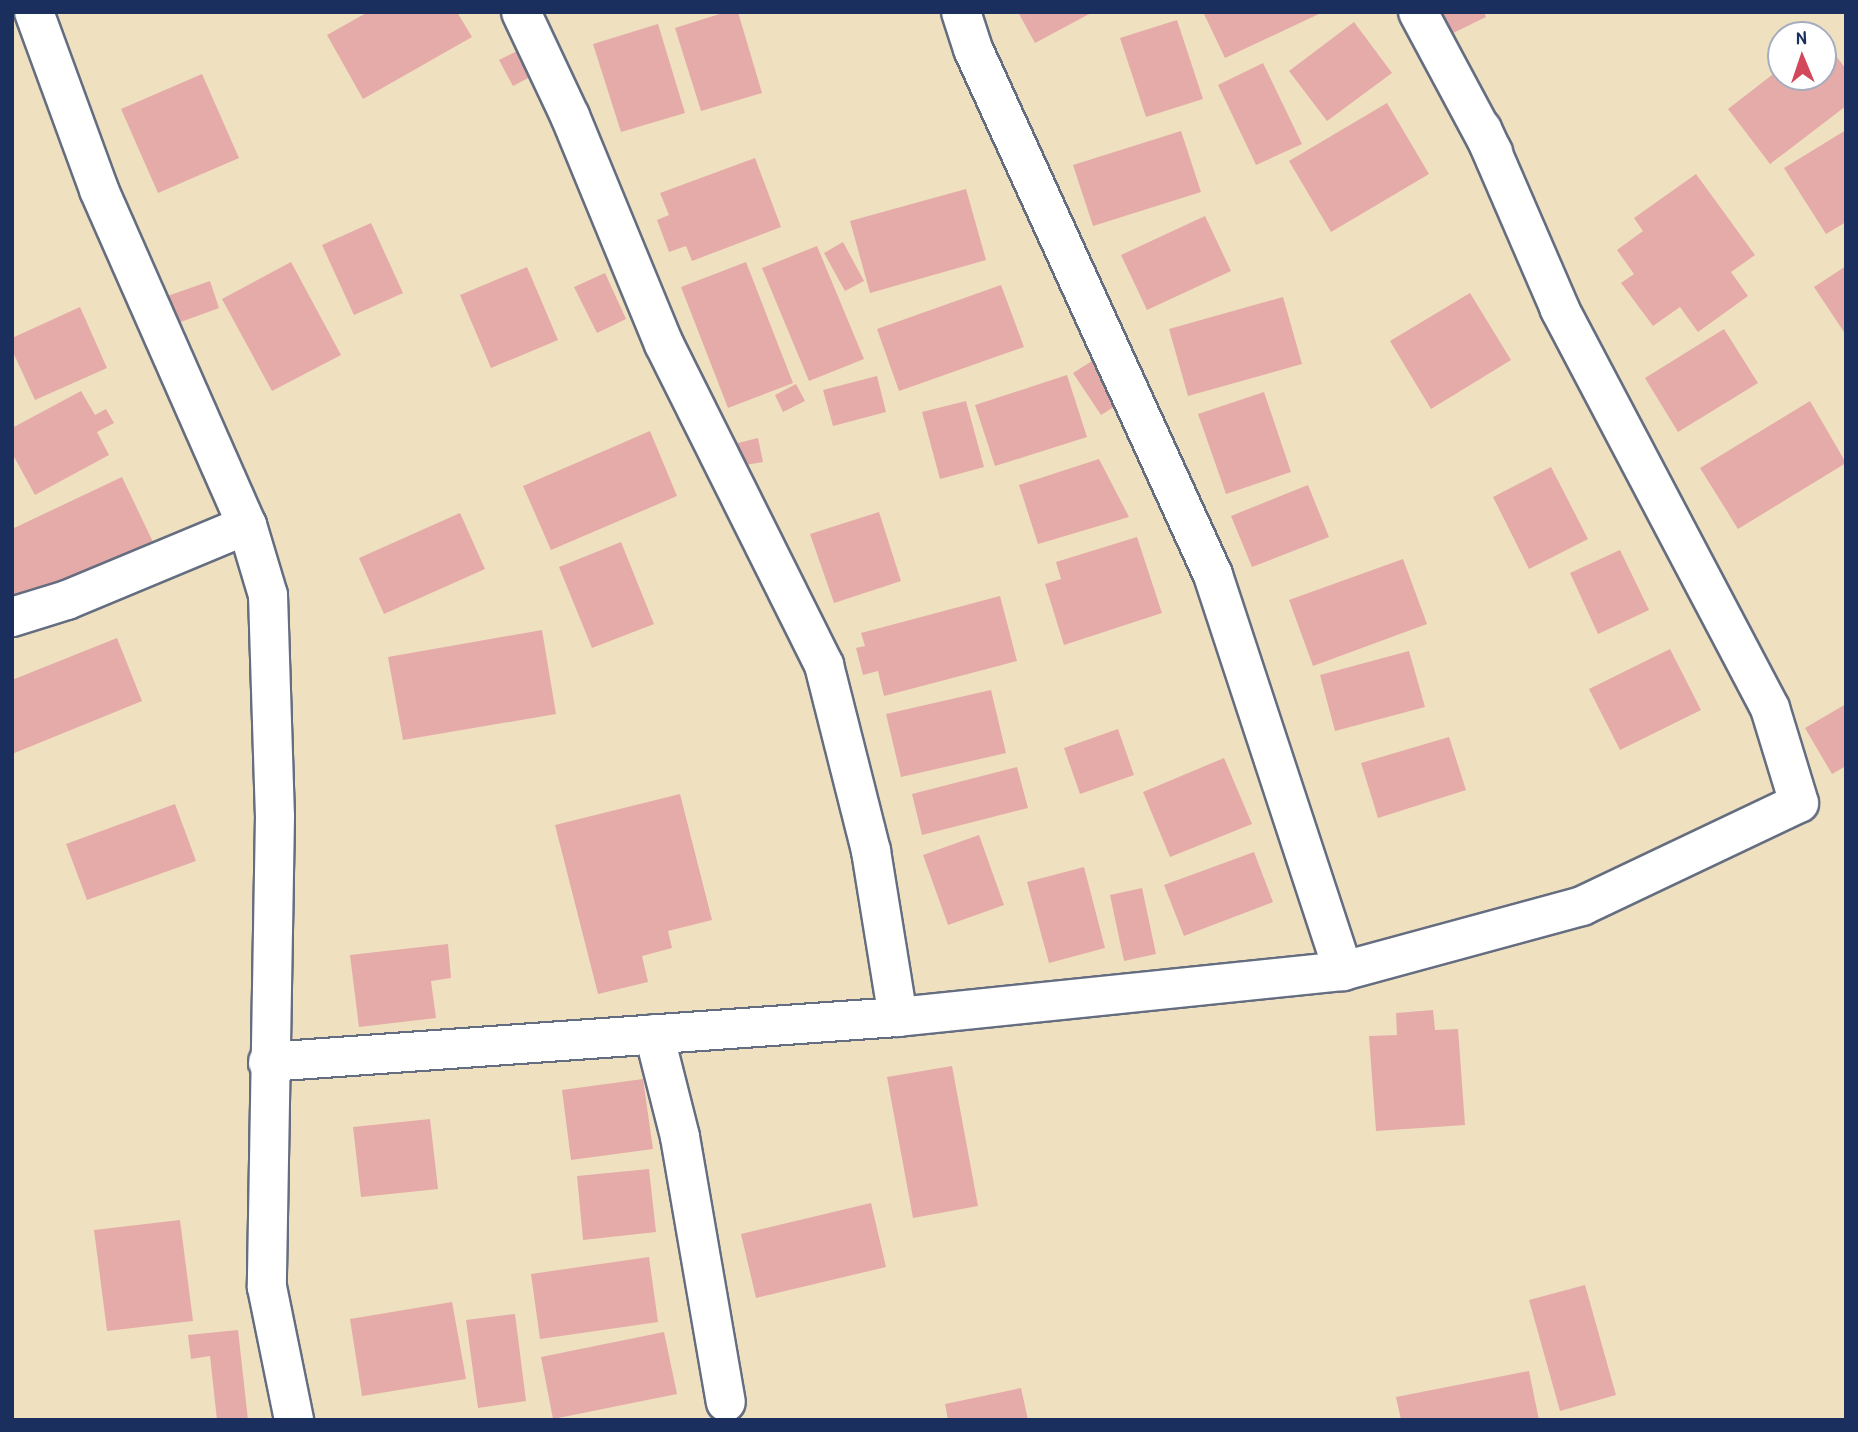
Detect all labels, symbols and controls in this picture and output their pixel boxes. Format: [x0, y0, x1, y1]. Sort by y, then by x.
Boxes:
north arrow [1767, 21, 1837, 91]
text: N [1796, 24, 1807, 50]

